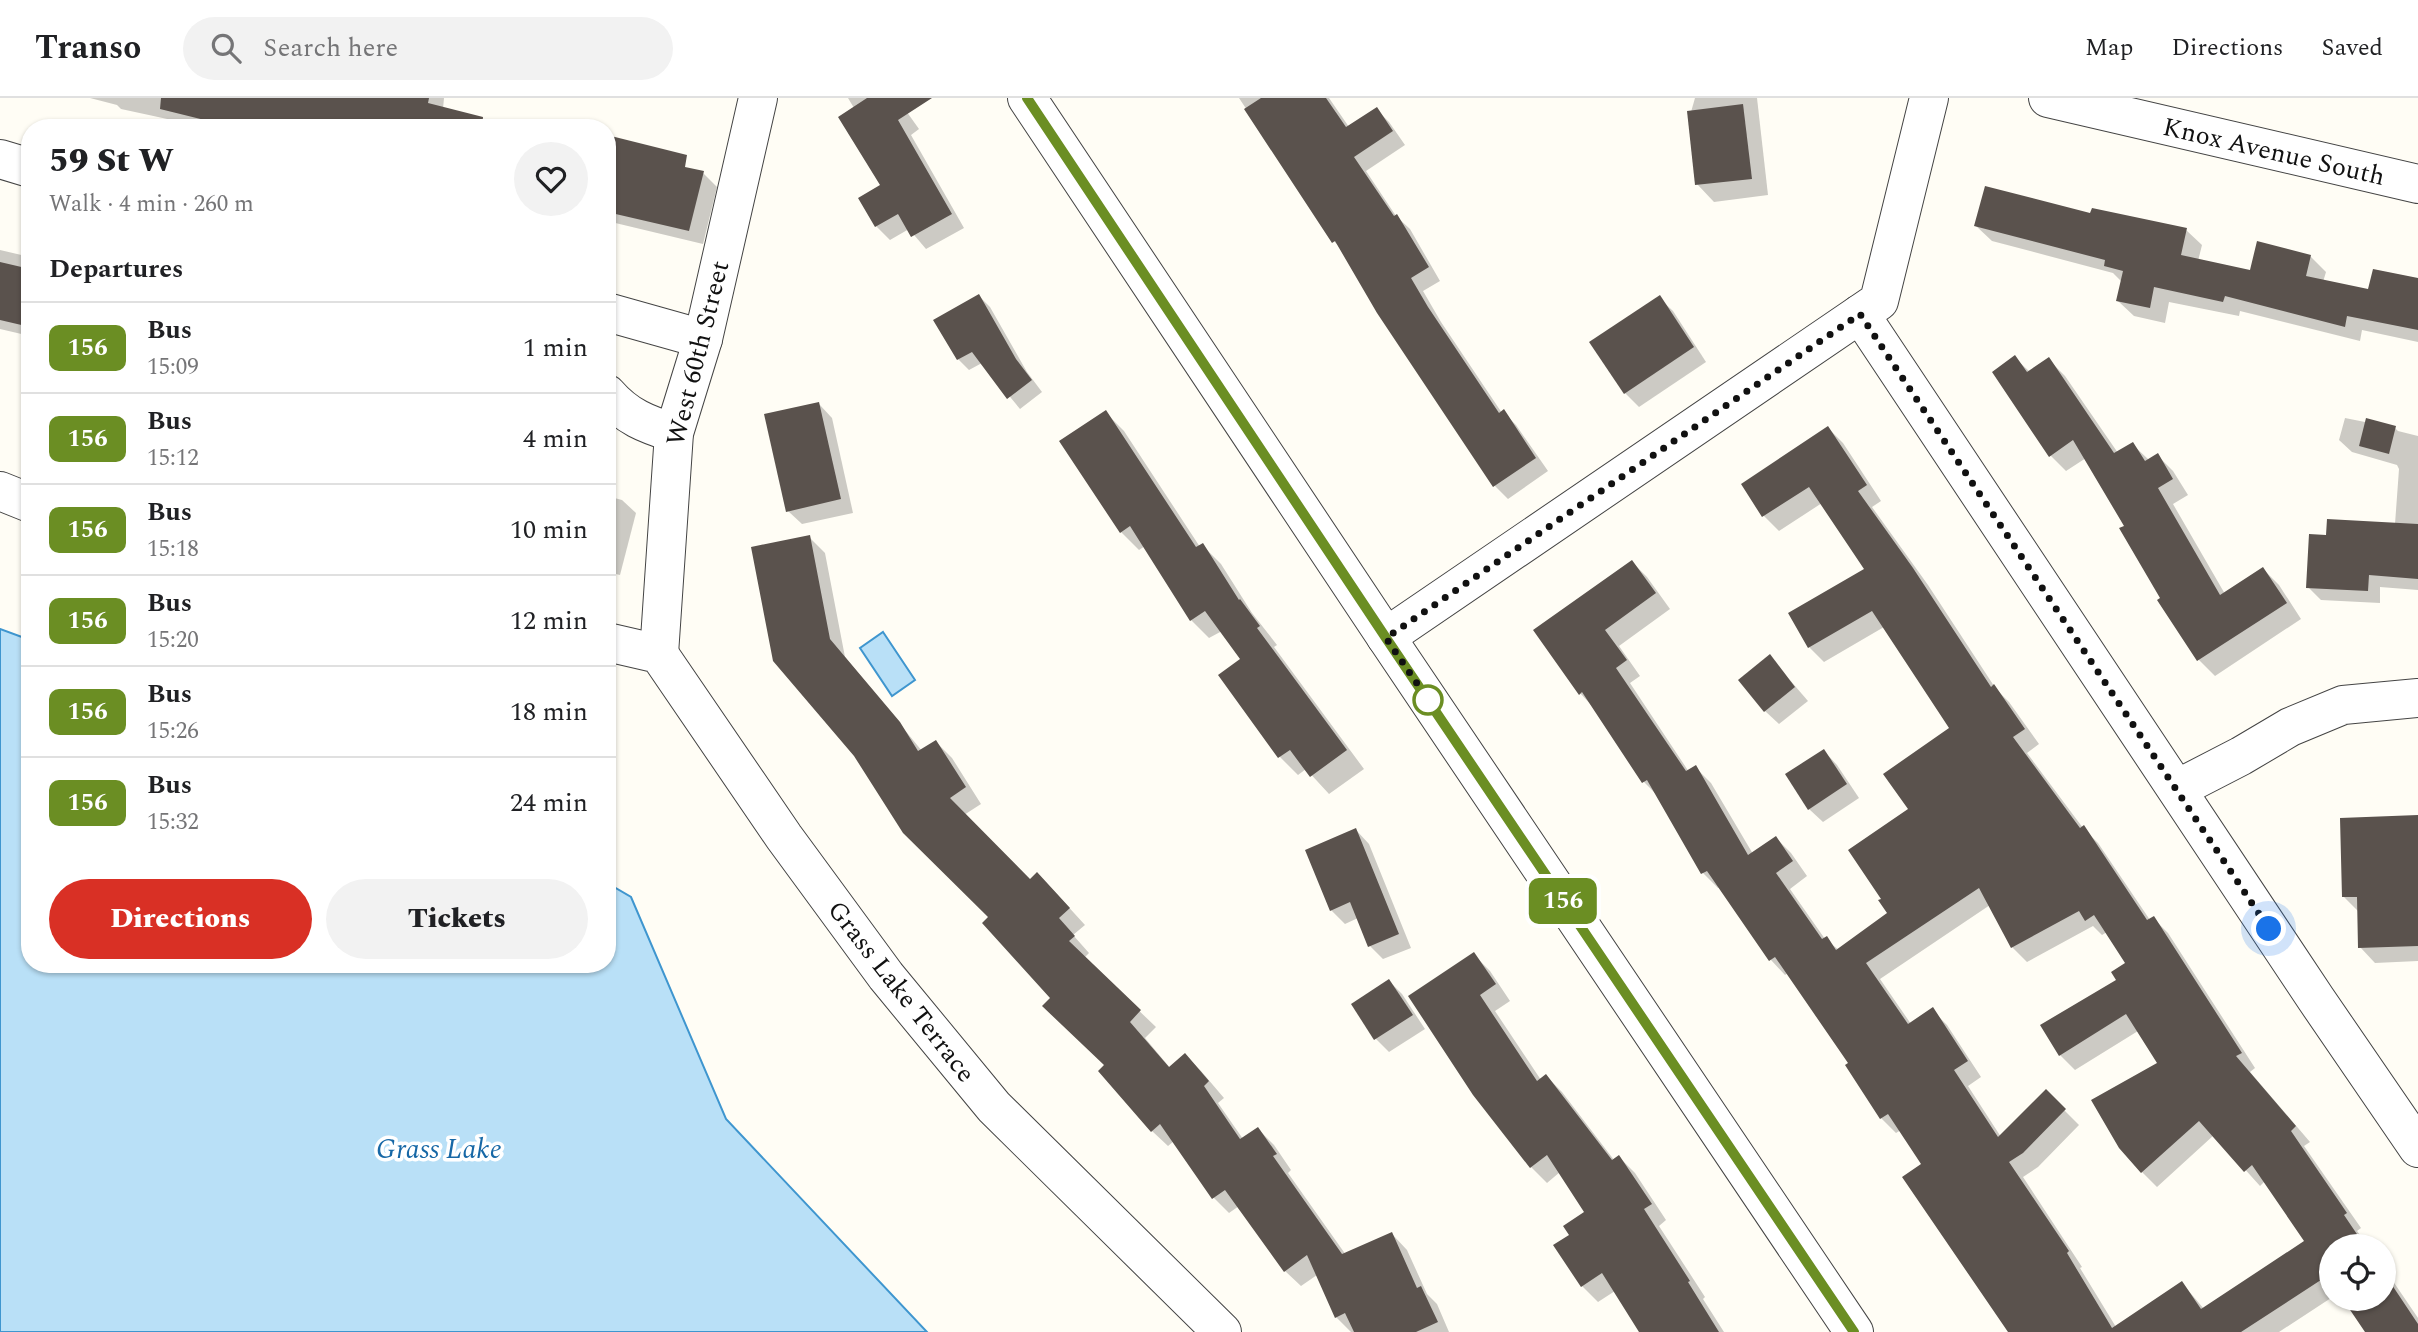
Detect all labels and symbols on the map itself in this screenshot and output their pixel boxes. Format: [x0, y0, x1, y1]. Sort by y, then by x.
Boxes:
street label: Knox Avenue South [2159, 107, 2389, 197]
street label: West 60th Street [656, 257, 740, 450]
unlabelled marker [1413, 685, 1443, 715]
line badge: 156 [1523, 878, 1603, 924]
street label: Grass Lake Terrace [817, 892, 985, 1091]
your location [2251, 911, 2286, 946]
water label: Grass Lake [376, 1128, 502, 1171]

